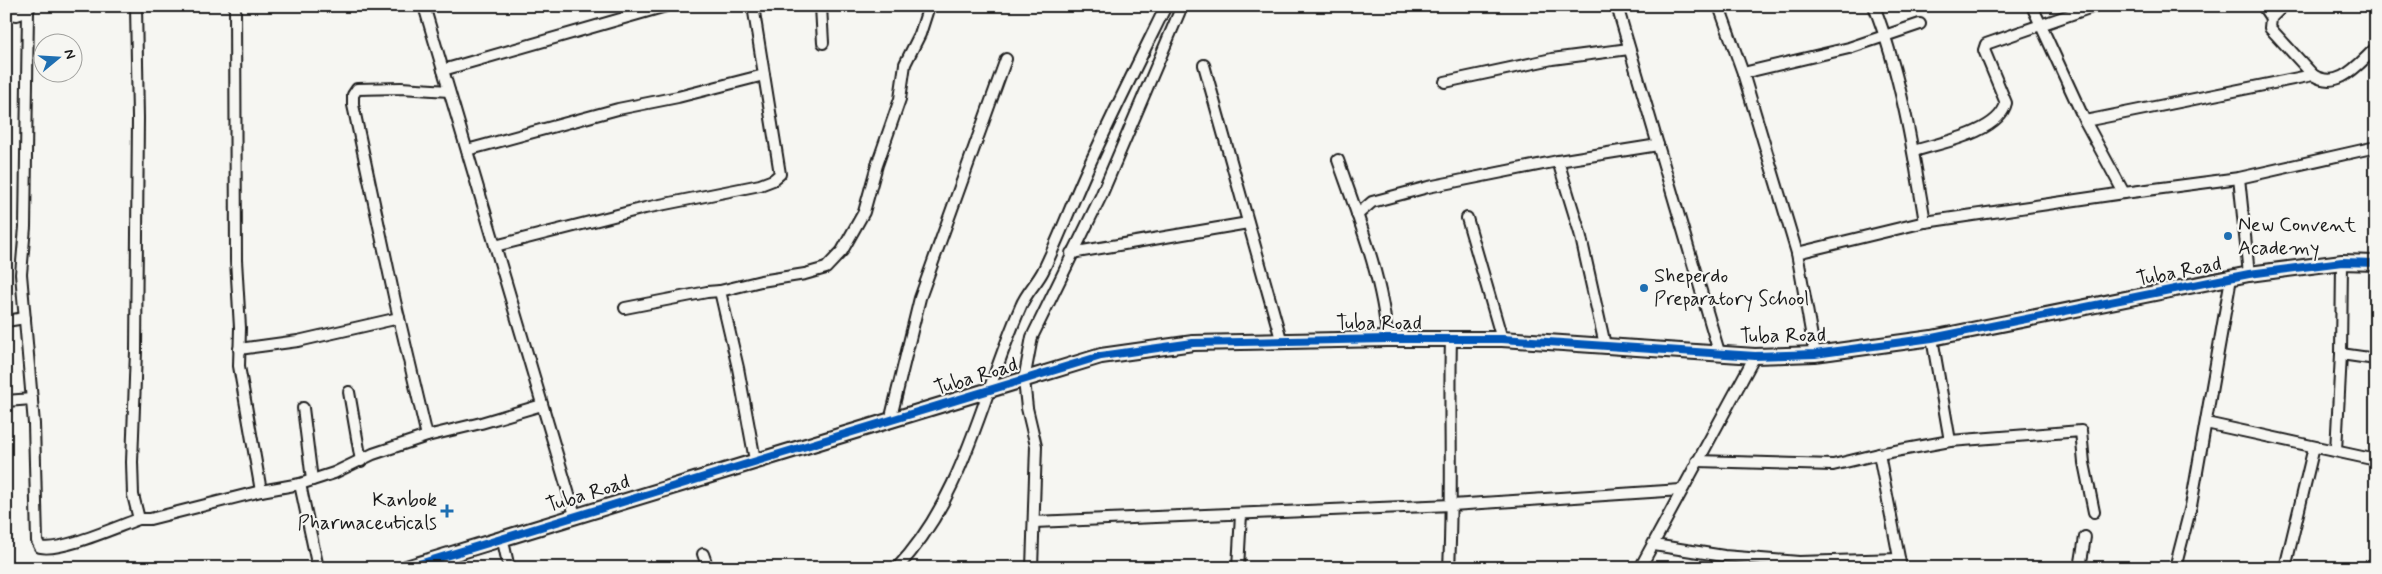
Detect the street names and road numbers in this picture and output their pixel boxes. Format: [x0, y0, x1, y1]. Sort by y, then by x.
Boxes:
street label: Tuba Road [2134, 251, 2224, 293]
street label: Tuba Road [1336, 310, 1422, 337]
street label: Tuba Road [1740, 322, 1826, 350]
street label: Tuba Road [931, 352, 1021, 402]
street label: Tuba Road [543, 469, 633, 519]

